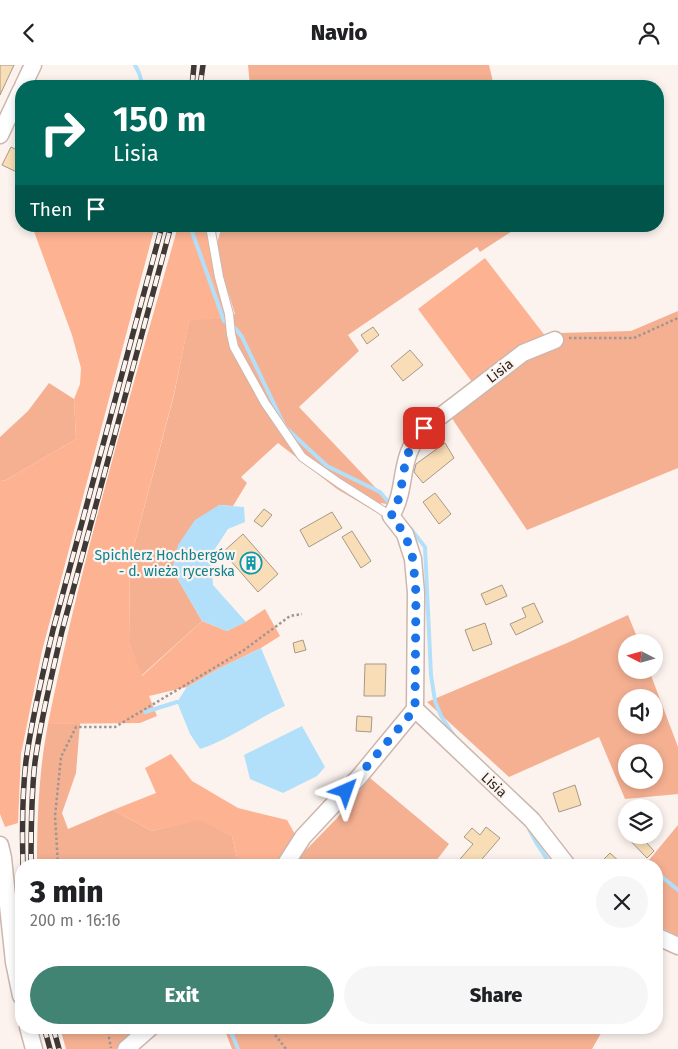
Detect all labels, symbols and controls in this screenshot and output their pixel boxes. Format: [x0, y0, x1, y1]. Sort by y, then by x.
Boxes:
icon: back [15, 19, 43, 47]
text: Navio [311, 19, 367, 46]
icon: person [635, 19, 663, 47]
text: 150 m [113, 98, 206, 140]
icon: right [30, 100, 95, 165]
text: Lisia [113, 140, 159, 167]
icon: arrive [82, 195, 110, 223]
text: Then [30, 198, 72, 221]
street label: Lisia [483, 355, 517, 387]
pin [403, 407, 445, 449]
icon: arrive [410, 414, 438, 442]
place label: Spichlerz Hochbergów - d. wieża rycerska [94, 547, 235, 580]
building icon: Spichlerz Hochbergów - d. wieża rycerska [239, 551, 263, 575]
north arrow [618, 634, 662, 679]
map controls [618, 634, 663, 844]
button: sound [618, 689, 663, 734]
button: search [618, 744, 663, 789]
position arrow [319, 764, 371, 816]
street label: Lisia [478, 769, 510, 801]
button: layers [618, 799, 663, 844]
text: 3 min [30, 874, 104, 910]
button: close [596, 876, 648, 928]
text: 200 m · 16:16 [30, 911, 120, 930]
button: Exit [30, 966, 334, 1024]
button: Share [344, 966, 648, 1024]

